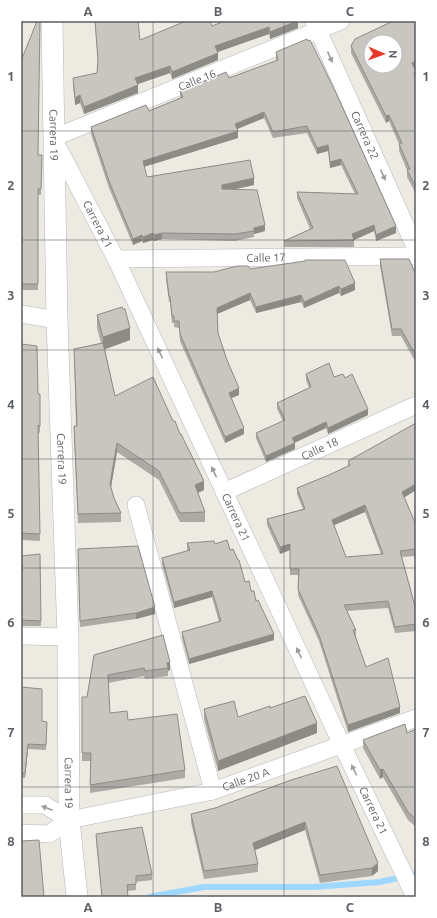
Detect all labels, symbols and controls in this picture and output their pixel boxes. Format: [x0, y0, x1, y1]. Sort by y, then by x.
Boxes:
text: A [83, 4, 93, 18]
text: B [214, 4, 223, 18]
text: C [346, 4, 355, 18]
north arrow [363, 34, 403, 74]
text: N [387, 50, 399, 59]
one-way arrow [327, 51, 333, 63]
street label: Calle 16 [177, 67, 217, 93]
text: 1 [7, 69, 15, 83]
text: 1 [422, 69, 430, 83]
street label: Carrera 19 [47, 109, 60, 161]
street label: Carrera 22 [349, 109, 381, 161]
one-way arrow [380, 170, 386, 181]
text: 2 [7, 178, 15, 192]
text: 2 [422, 178, 430, 192]
street label: Carrera 21 [81, 198, 115, 250]
street label: Calle 17 [246, 251, 286, 264]
text: 3 [7, 288, 15, 302]
text: 3 [422, 288, 430, 302]
one-way arrow [157, 348, 163, 359]
text: 4 [7, 397, 15, 411]
text: 4 [422, 397, 430, 411]
street label: Carrera 19 [55, 433, 69, 485]
street label: Calle 18 [299, 435, 340, 462]
one-way arrow [211, 466, 217, 477]
street label: Carrera 21 [220, 491, 252, 543]
text: 5 [7, 506, 15, 520]
text: 5 [422, 506, 430, 520]
text: 6 [7, 615, 15, 629]
text: 6 [422, 615, 430, 629]
one-way arrow [296, 647, 302, 658]
text: 7 [7, 725, 15, 739]
text: 7 [422, 725, 430, 739]
street label: Carrera 19 [63, 757, 75, 809]
street label: Calle 20 A [221, 765, 271, 793]
one-way arrow [351, 765, 357, 776]
street label: Carrera 21 [357, 785, 390, 836]
one-way arrow [40, 804, 52, 810]
text: 8 [7, 834, 15, 848]
text: 8 [422, 834, 430, 848]
text: A [83, 900, 93, 914]
text: B [214, 900, 223, 914]
text: C [346, 900, 355, 914]

